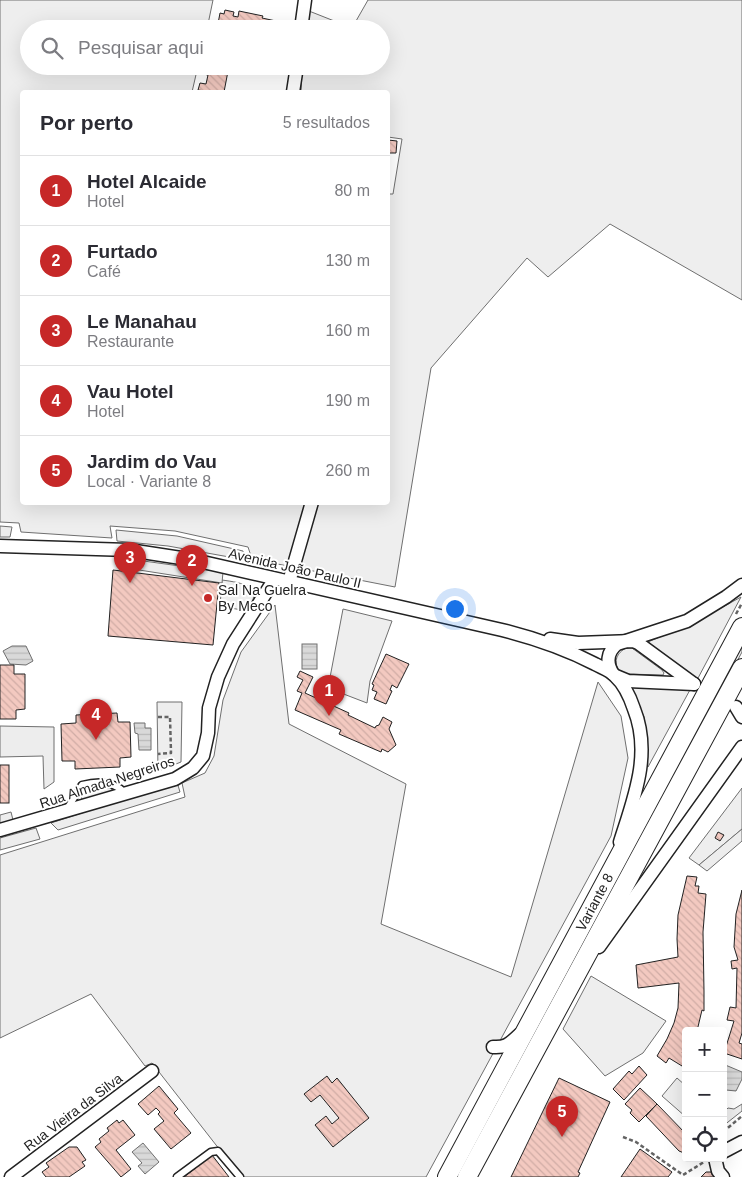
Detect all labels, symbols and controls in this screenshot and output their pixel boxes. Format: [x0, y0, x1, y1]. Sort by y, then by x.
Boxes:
search box [20, 20, 390, 75]
icon: search [38, 34, 66, 62]
text: Pesquisar aqui [78, 37, 204, 58]
text: Por perto [40, 111, 133, 134]
text: 5 resultados [283, 114, 370, 131]
text: Hotel Alcaide [87, 171, 207, 192]
text: 1 [52, 182, 60, 199]
text: 80 m [334, 182, 370, 199]
text: Hotel [87, 193, 124, 210]
text: Furtado [87, 241, 158, 262]
text: 2 [52, 252, 60, 269]
text: 130 m [326, 252, 370, 269]
text: Café [87, 263, 121, 280]
text: Le Manahau [87, 311, 197, 332]
text: 3 [52, 322, 60, 339]
text: 160 m [326, 322, 370, 339]
text: Restaurante [87, 333, 174, 350]
text: Vau Hotel [87, 381, 174, 402]
text: 4 [52, 392, 60, 409]
text: 190 m [326, 392, 370, 409]
text: Hotel [87, 403, 124, 420]
text: Jardim do Vau [87, 451, 217, 472]
text: 5 [52, 462, 60, 479]
text: 260 m [326, 462, 370, 479]
text: Local · Variante 8 [87, 473, 211, 490]
pin: 3 [114, 542, 146, 583]
pin: 2 [176, 545, 208, 586]
street label: Avenida João Paulo II [227, 545, 363, 591]
place label: Sal Na Guelra By Meco [218, 582, 306, 614]
marker: Sal Na Guelra By Meco [202, 592, 214, 604]
your location [442, 596, 468, 622]
pin: 1 [313, 675, 345, 716]
pin: 4 [80, 699, 112, 740]
street label: Rua Almada Negreiros [38, 753, 176, 811]
street label: Variante 8 [573, 870, 616, 934]
map controls [682, 1027, 727, 1162]
button: + [682, 1027, 727, 1072]
street label: Rua Vieira da Silva [21, 1070, 125, 1154]
button: − [682, 1072, 727, 1117]
pin: 5 [546, 1096, 578, 1137]
button: locate [682, 1117, 727, 1162]

